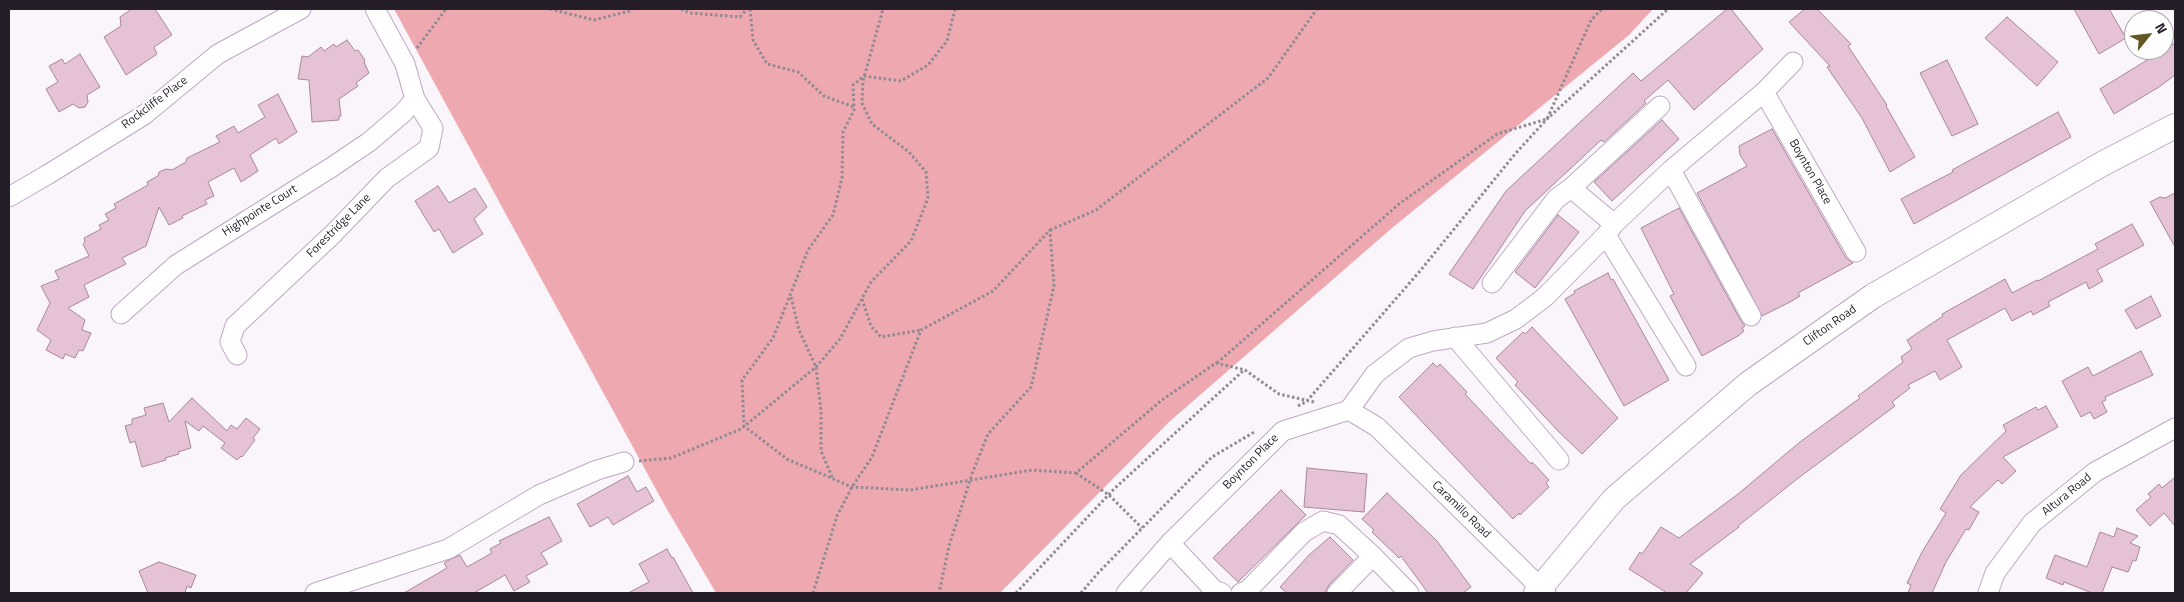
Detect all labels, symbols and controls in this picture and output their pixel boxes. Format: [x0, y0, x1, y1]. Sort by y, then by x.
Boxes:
north arrow [2124, 10, 2174, 60]
text: N [2150, 19, 2173, 37]
street label: Rockcliffe Place [119, 74, 191, 132]
street label: Boynton Place [1786, 137, 1834, 207]
street label: Highpointe Court [220, 182, 300, 240]
street label: Forestridge Lane [304, 191, 374, 261]
street label: Clifton Road [1801, 302, 1859, 350]
street label: Boynton Place [1220, 431, 1282, 493]
street label: Altura Road [2039, 471, 2095, 519]
street label: Caramillo Road [1429, 478, 1493, 542]

